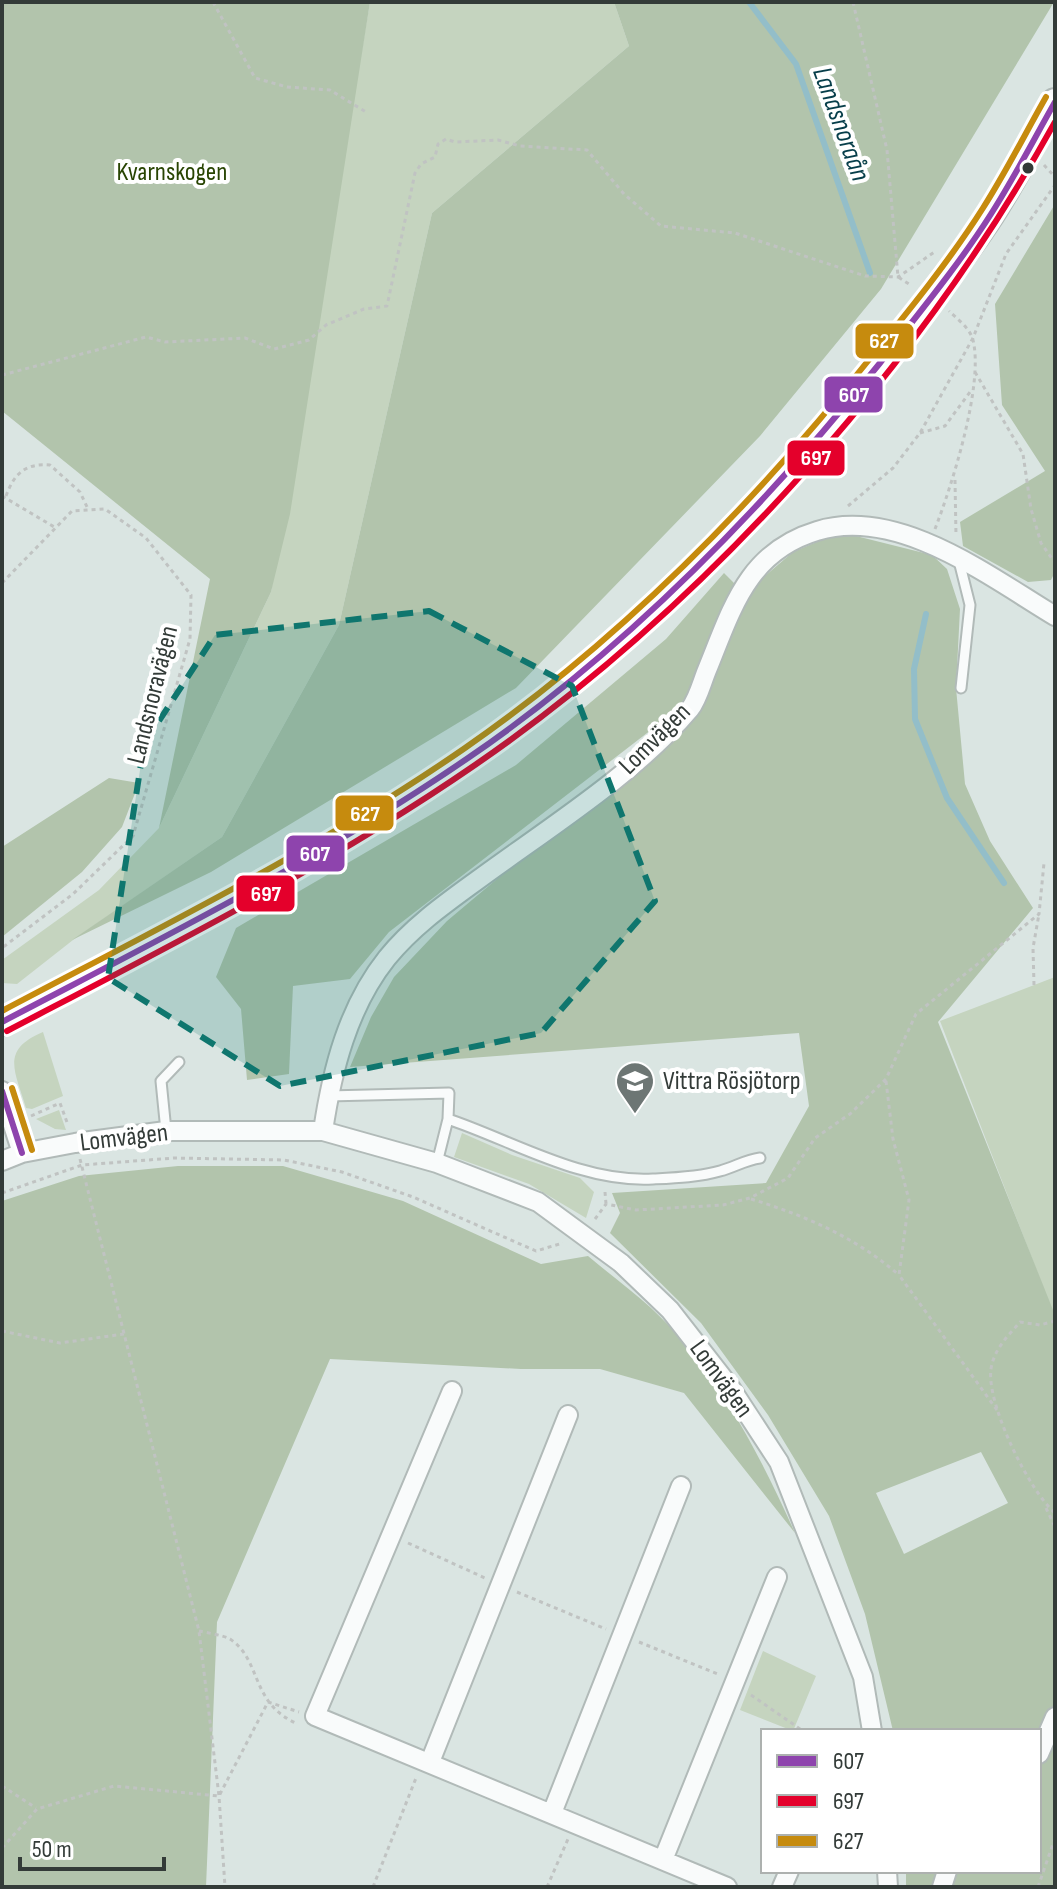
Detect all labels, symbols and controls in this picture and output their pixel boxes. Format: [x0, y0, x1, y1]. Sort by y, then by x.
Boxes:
water label: Landsnoraån [805, 62, 877, 186]
park label: Kvarnskogen [117, 157, 227, 188]
unlabelled marker [1020, 160, 1036, 176]
line badge: 627 [854, 322, 915, 360]
text: 627 [869, 328, 899, 355]
line badge: 607 [823, 375, 884, 414]
text: 607 [839, 382, 870, 409]
line badge: 697 [786, 439, 846, 477]
text: 697 [801, 445, 832, 472]
street label: Landsnoravägen [121, 623, 185, 767]
street label: Lomvägen [613, 697, 697, 781]
line badge: 627 [334, 794, 395, 832]
text: 627 [350, 801, 380, 828]
line badge: 607 [285, 834, 346, 873]
text: 607 [300, 841, 331, 868]
line badge: 697 [235, 874, 296, 913]
text: 697 [251, 881, 282, 908]
school or university icon: Vittra Rösjötorp [614, 1060, 656, 1115]
place label: Vittra Rösjötorp [663, 1066, 801, 1097]
street label: Lomvägen [78, 1117, 170, 1159]
street label: Lomvägen [683, 1334, 759, 1424]
legend [761, 1729, 1041, 1873]
text: 607 [833, 1747, 864, 1776]
text: 697 [833, 1787, 864, 1816]
scale bar [20, 1821, 164, 1871]
text: 627 [833, 1827, 864, 1856]
text: 50 m [32, 1835, 72, 1864]

